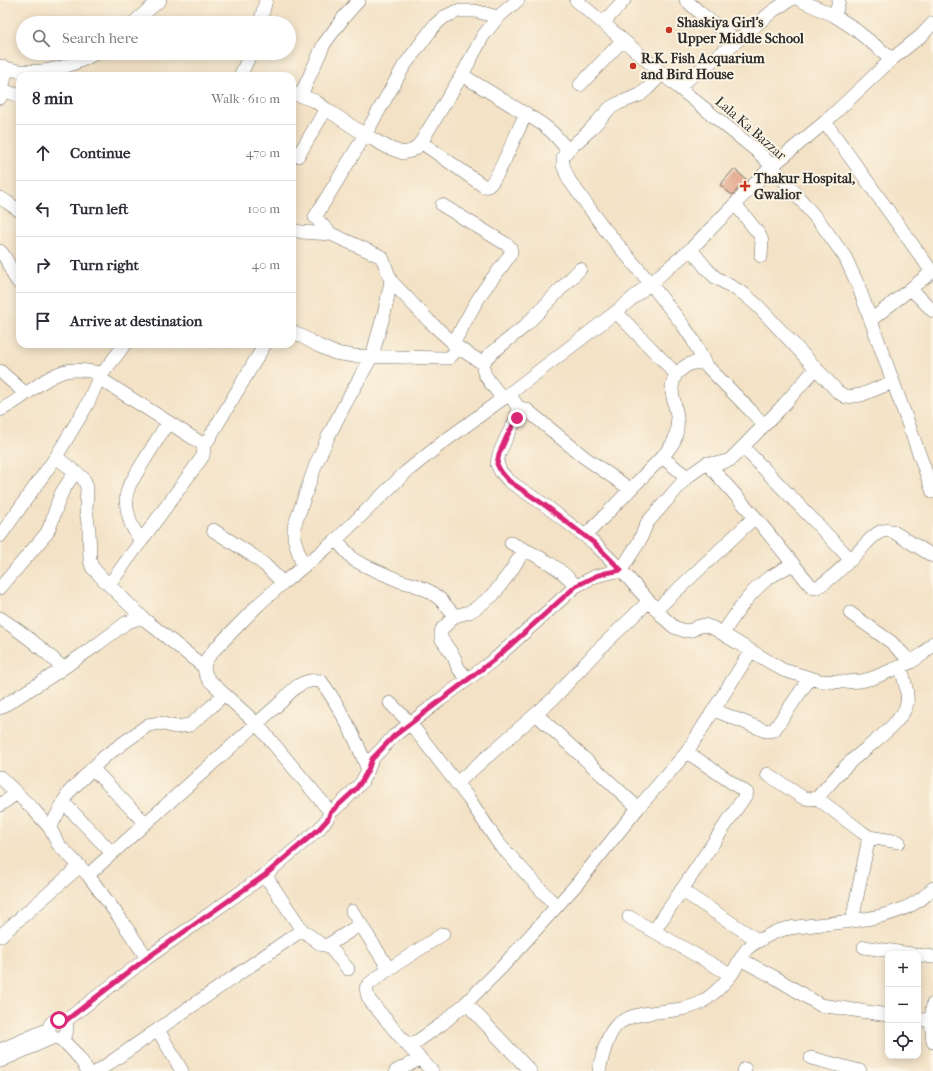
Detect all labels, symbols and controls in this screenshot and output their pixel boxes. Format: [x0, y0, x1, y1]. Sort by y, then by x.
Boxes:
place label: Shaskiya Girl's Upper Middle School [676, 14, 804, 47]
search box [16, 16, 296, 60]
marker: Shaskiya Girl's Upper Middle School [664, 25, 674, 35]
icon: search [30, 27, 52, 49]
text: Search here [62, 29, 138, 47]
place label: R.K. Fish Acquarium and Bird House [641, 50, 765, 83]
marker: R.K. Fish Acquarium and Bird House [628, 61, 638, 71]
text: 8 min [32, 88, 73, 108]
text: Walk · 610 m [211, 91, 280, 106]
street label: Lala Ka Bazzar [712, 93, 790, 164]
icon: ahead [32, 142, 54, 164]
text: Continue [70, 144, 130, 162]
text: 470 m [246, 145, 280, 160]
place label: Thakur Hospital, Gwalior [753, 170, 855, 203]
marker: Thakur Hospital, Gwalior [739, 180, 751, 192]
icon: left [32, 198, 54, 220]
text: Turn left [70, 200, 128, 218]
text: 100 m [247, 201, 280, 216]
icon: right [32, 254, 54, 276]
text: Turn right [70, 256, 139, 274]
text: 40 m [252, 257, 280, 272]
icon: arrive [32, 310, 54, 332]
text: Arrive at destination [70, 312, 202, 330]
route end [508, 409, 526, 427]
map controls [885, 951, 921, 1059]
button: + [885, 951, 921, 987]
button: − [885, 987, 921, 1023]
route start [50, 1011, 68, 1029]
button: locate [885, 1023, 921, 1059]

